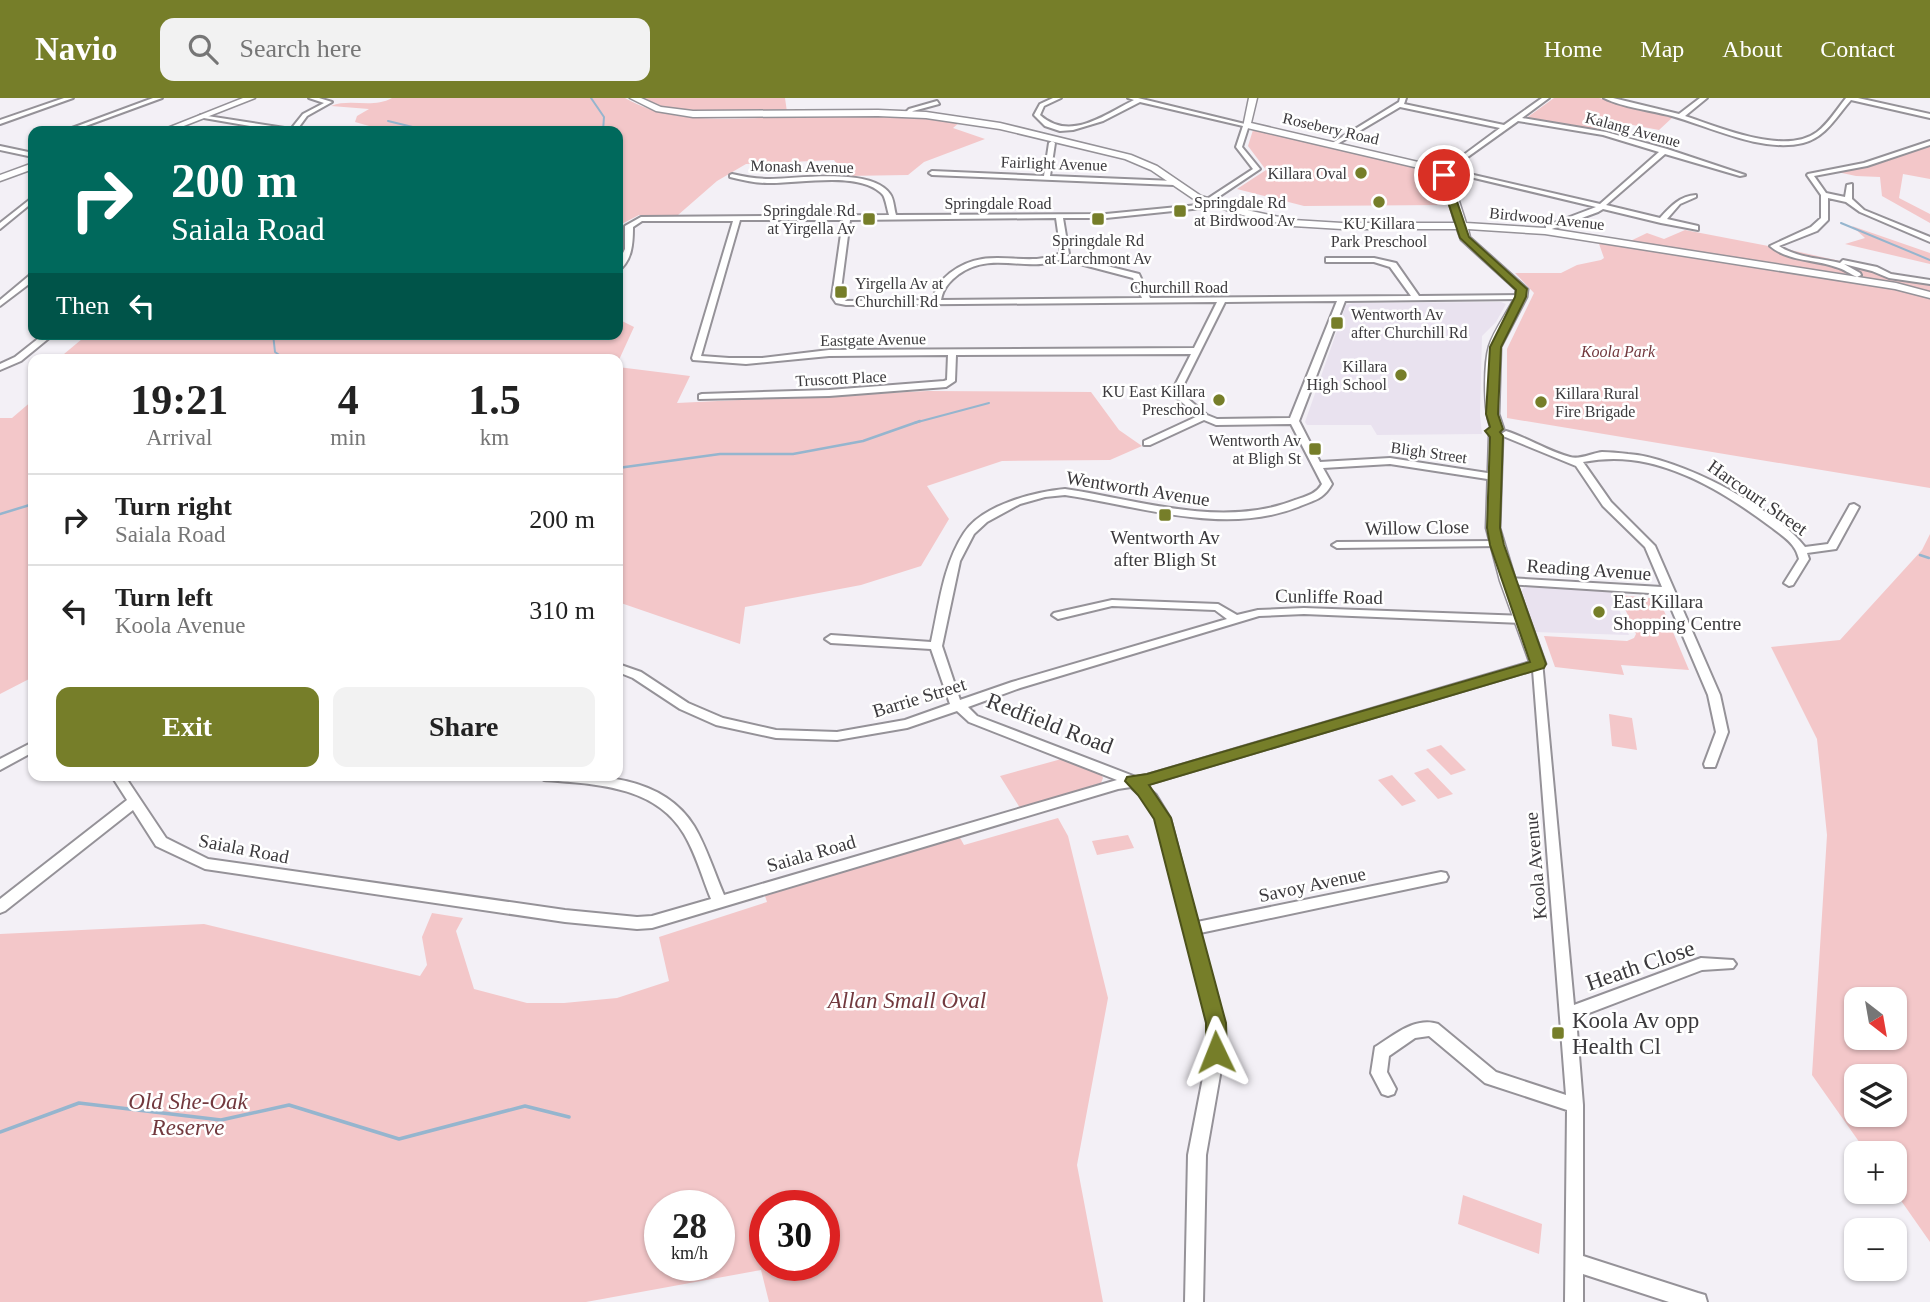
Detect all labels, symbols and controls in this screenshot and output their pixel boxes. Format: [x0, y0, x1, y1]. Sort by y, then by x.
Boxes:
search box [160, 18, 650, 81]
icon: search [184, 30, 222, 68]
text: Navio [35, 31, 118, 67]
text: Search here [240, 34, 361, 63]
text: Home [1544, 36, 1602, 62]
text: Map [1640, 36, 1684, 62]
text: About [1722, 36, 1782, 62]
text: Contact [1820, 36, 1895, 62]
street label: Rosebery Road [1281, 109, 1381, 149]
street label: Kalang Avenue [1583, 109, 1682, 151]
pin [1414, 145, 1474, 205]
text: 200 m [171, 153, 298, 208]
street label: Fairlight Avenue [1000, 153, 1108, 175]
icon: right [56, 154, 147, 245]
icon: arrive [1425, 156, 1463, 194]
street label: Monash Avenue [750, 157, 854, 176]
place label: Killara Oval [1267, 165, 1348, 182]
marker: Killara Oval [1353, 165, 1369, 181]
place label: Springdale Rd at Birdwood Av [1194, 194, 1295, 229]
marker: KU Killara Park Preschool [1371, 194, 1387, 210]
street label: Springdale Road [944, 195, 1052, 213]
place label: Springdale Rd at Yirgella Av [763, 202, 855, 238]
marker: Springdale Rd at Birdwood Av [1172, 203, 1188, 219]
street label: Birdwood Avenue [1489, 204, 1605, 233]
text: Saiala Road [171, 211, 325, 247]
marker: Springdale Rd at Yirgella Av [861, 211, 877, 227]
marker: Springdale Rd at Larchmont Av [1090, 211, 1106, 227]
place label: KU Killara Park Preschool [1331, 215, 1428, 250]
place label: Springdale Rd at Larchmont Av [1044, 232, 1152, 267]
place label: Yirgella Av at Churchill Rd [855, 275, 944, 310]
street label: Churchill Road [1130, 279, 1228, 296]
marker: Yirgella Av at Churchill Rd [833, 284, 849, 300]
icon: left [123, 287, 161, 325]
text: Then [56, 291, 109, 320]
place label: Wentworth Av after Churchill Rd [1351, 306, 1467, 341]
marker: Wentworth Av after Churchill Rd [1329, 315, 1345, 331]
street label: Eastgate Avenue [820, 330, 926, 350]
park label: Koola Park [1580, 343, 1656, 360]
place label: Killara High School [1307, 358, 1388, 394]
marker: Killara High School [1393, 367, 1409, 383]
street label: Truscott Place [795, 368, 887, 389]
text: 19:21 [130, 377, 228, 423]
text: 4 [338, 377, 359, 423]
text: 1.5 [468, 377, 521, 423]
place label: KU East Killara Preschool [1102, 383, 1206, 418]
place label: Killara Rural Fire Brigade [1555, 385, 1640, 421]
marker: KU East Killara Preschool [1211, 392, 1227, 408]
marker: Killara Rural Fire Brigade [1533, 394, 1549, 410]
text: Arrival [146, 425, 212, 450]
text: min [330, 425, 366, 450]
text: km [480, 425, 509, 450]
place label: Wentworth Av at Bligh St [1209, 432, 1302, 468]
street label: Bligh Street [1390, 439, 1469, 467]
marker: Wentworth Av at Bligh St [1307, 441, 1323, 457]
street label: Harcourt Street [1704, 455, 1812, 540]
street label: Wentworth Avenue [1065, 467, 1211, 510]
text: Turn right [115, 492, 232, 521]
icon: right [56, 501, 94, 539]
text: 200 m [529, 505, 595, 534]
marker: Wentworth Av after Bligh St [1157, 507, 1173, 523]
street label: Willow Close [1365, 516, 1469, 539]
text: Saiala Road [115, 522, 226, 547]
place label: Wentworth Av after Bligh St [1110, 527, 1220, 570]
street label: Reading Avenue [1526, 555, 1652, 584]
text: Turn left [115, 583, 213, 612]
street label: Cunliffe Road [1275, 585, 1384, 608]
place label: East Killara Shopping Centre [1613, 591, 1741, 634]
icon: left [56, 592, 94, 630]
text: 310 m [529, 596, 595, 625]
marker: East Killara Shopping Centre [1591, 604, 1607, 620]
text: Koola Avenue [115, 613, 246, 638]
street label: Barrie Street [870, 673, 969, 722]
button: Exit [56, 687, 319, 767]
button: Share [333, 687, 595, 767]
street label: Redfield Road [983, 688, 1117, 759]
street label: Koola Avenue [1520, 811, 1551, 921]
street label: Saiala Road [197, 829, 291, 868]
street label: Saiala Road [764, 831, 858, 876]
street label: Savoy Avenue [1257, 863, 1368, 906]
street label: Heath Close [1583, 935, 1698, 996]
north arrow [1844, 987, 1908, 1050]
map controls [1844, 987, 1907, 1281]
park label: Allan Small Oval [826, 988, 986, 1013]
place label: Koola Av opp Health Cl [1572, 1008, 1699, 1059]
position arrow [1179, 1015, 1253, 1089]
marker: Koola Av opp Health Cl [1550, 1025, 1566, 1041]
button: layers [1844, 1064, 1907, 1127]
park label: Old She-Oak Reserve [128, 1089, 249, 1140]
button: + [1844, 1141, 1907, 1204]
speed limit sign: 30 [749, 1190, 840, 1281]
text: 28 [672, 1207, 707, 1246]
button: − [1844, 1218, 1907, 1281]
text: km/h [671, 1243, 708, 1263]

